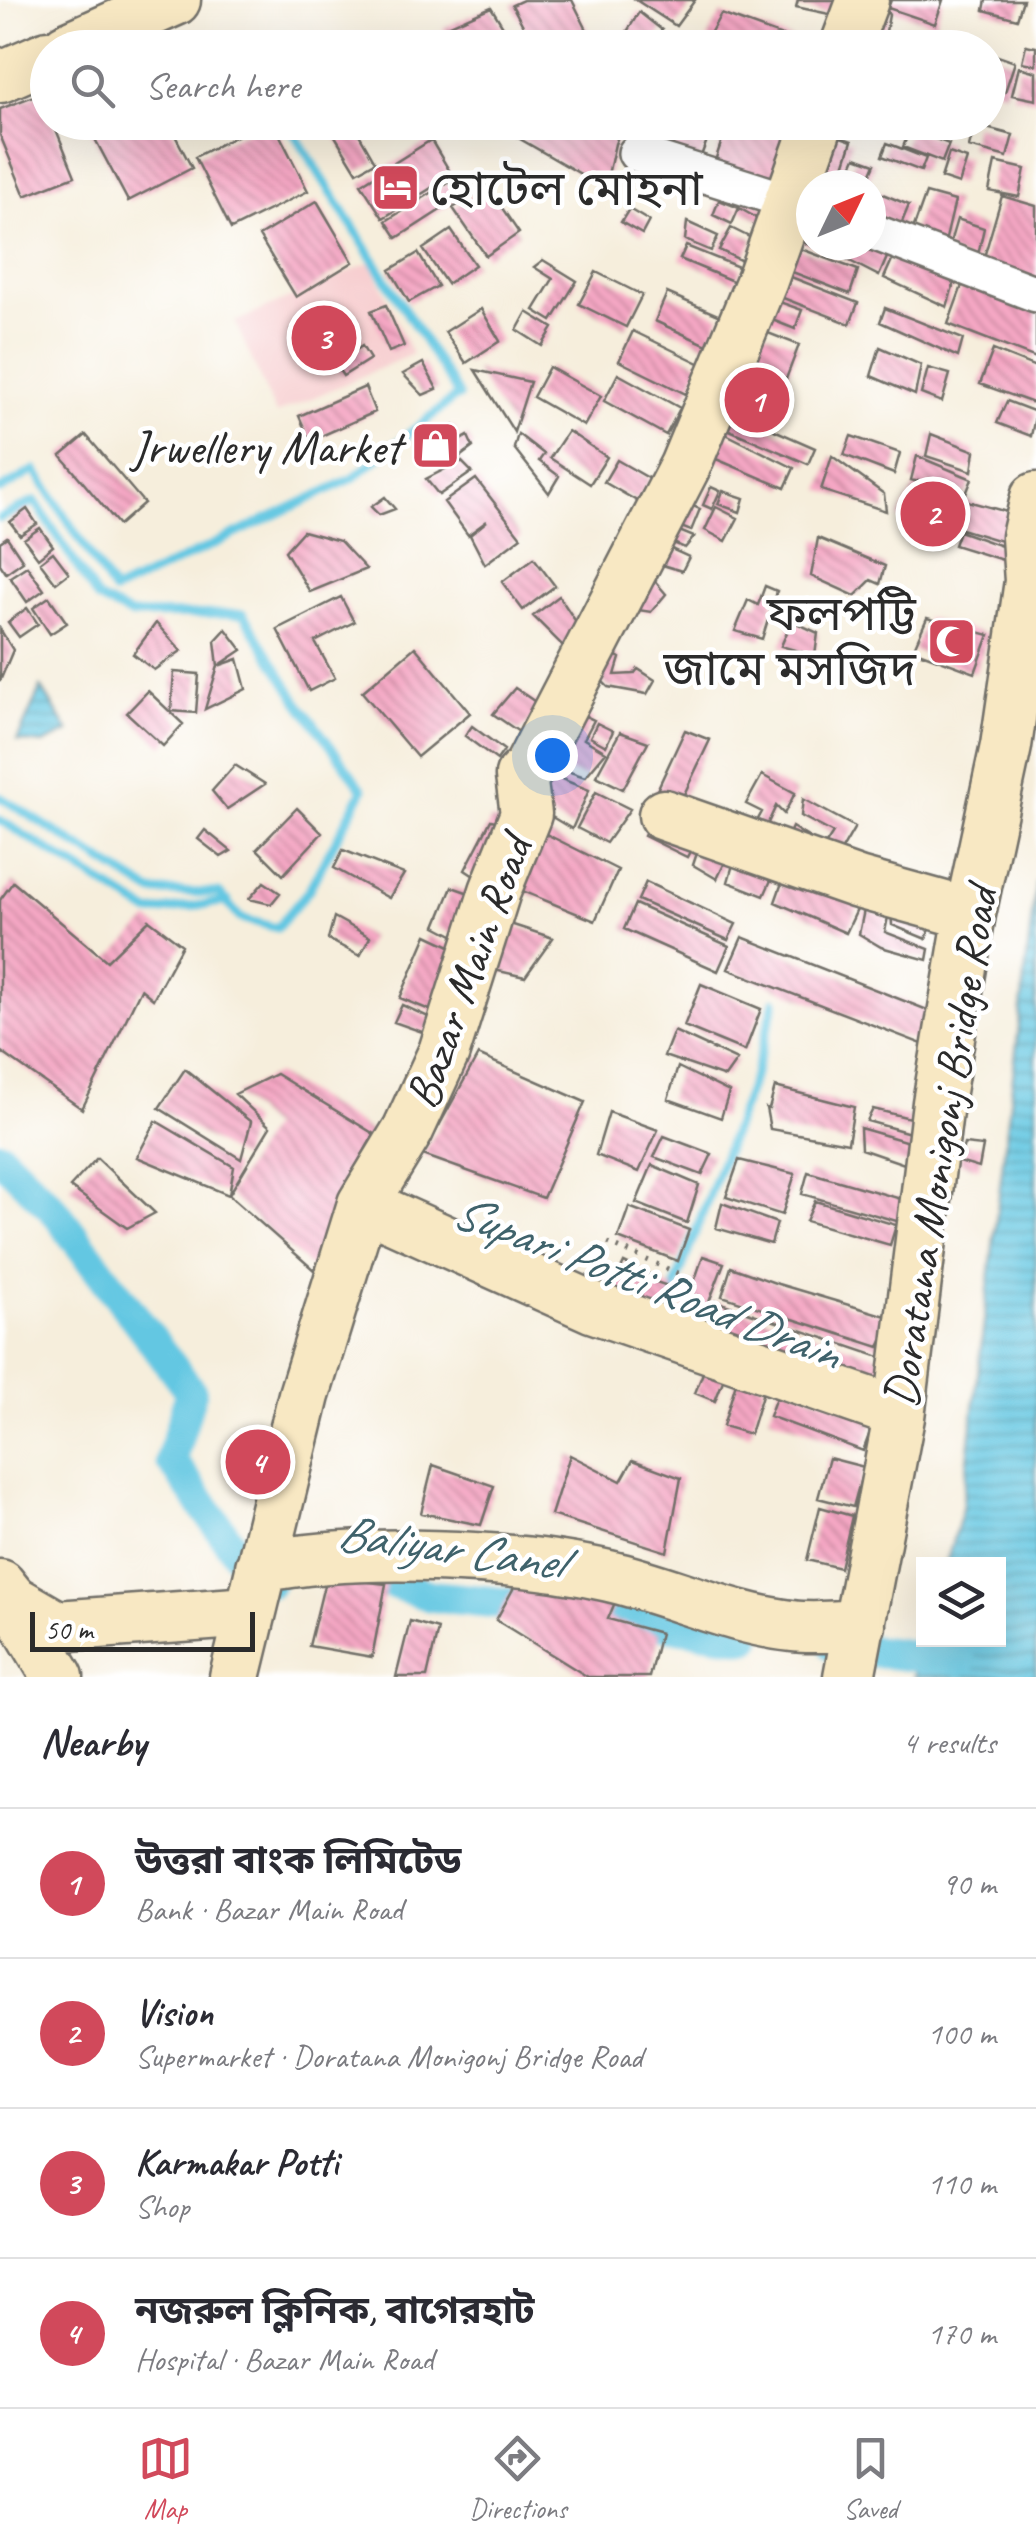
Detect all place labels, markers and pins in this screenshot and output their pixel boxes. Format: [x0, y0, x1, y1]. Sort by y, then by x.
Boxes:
place label: হোটেল মোহনা [430, 159, 704, 219]
hotel icon: হোটেল মোহনা [369, 162, 421, 214]
pin: 3 [292, 300, 356, 376]
pin: 1 [724, 362, 790, 438]
place label: Jrwellery Market [129, 417, 407, 477]
shop icon: Jrwellery Market [410, 420, 462, 472]
pin: 2 [900, 476, 966, 552]
place label: ফলপট্টি জামে মসজিদ [663, 584, 917, 699]
mosque icon: ফলপট্টি জামে মসজিদ [925, 615, 977, 667]
pin: 4 [226, 1424, 290, 1500]

